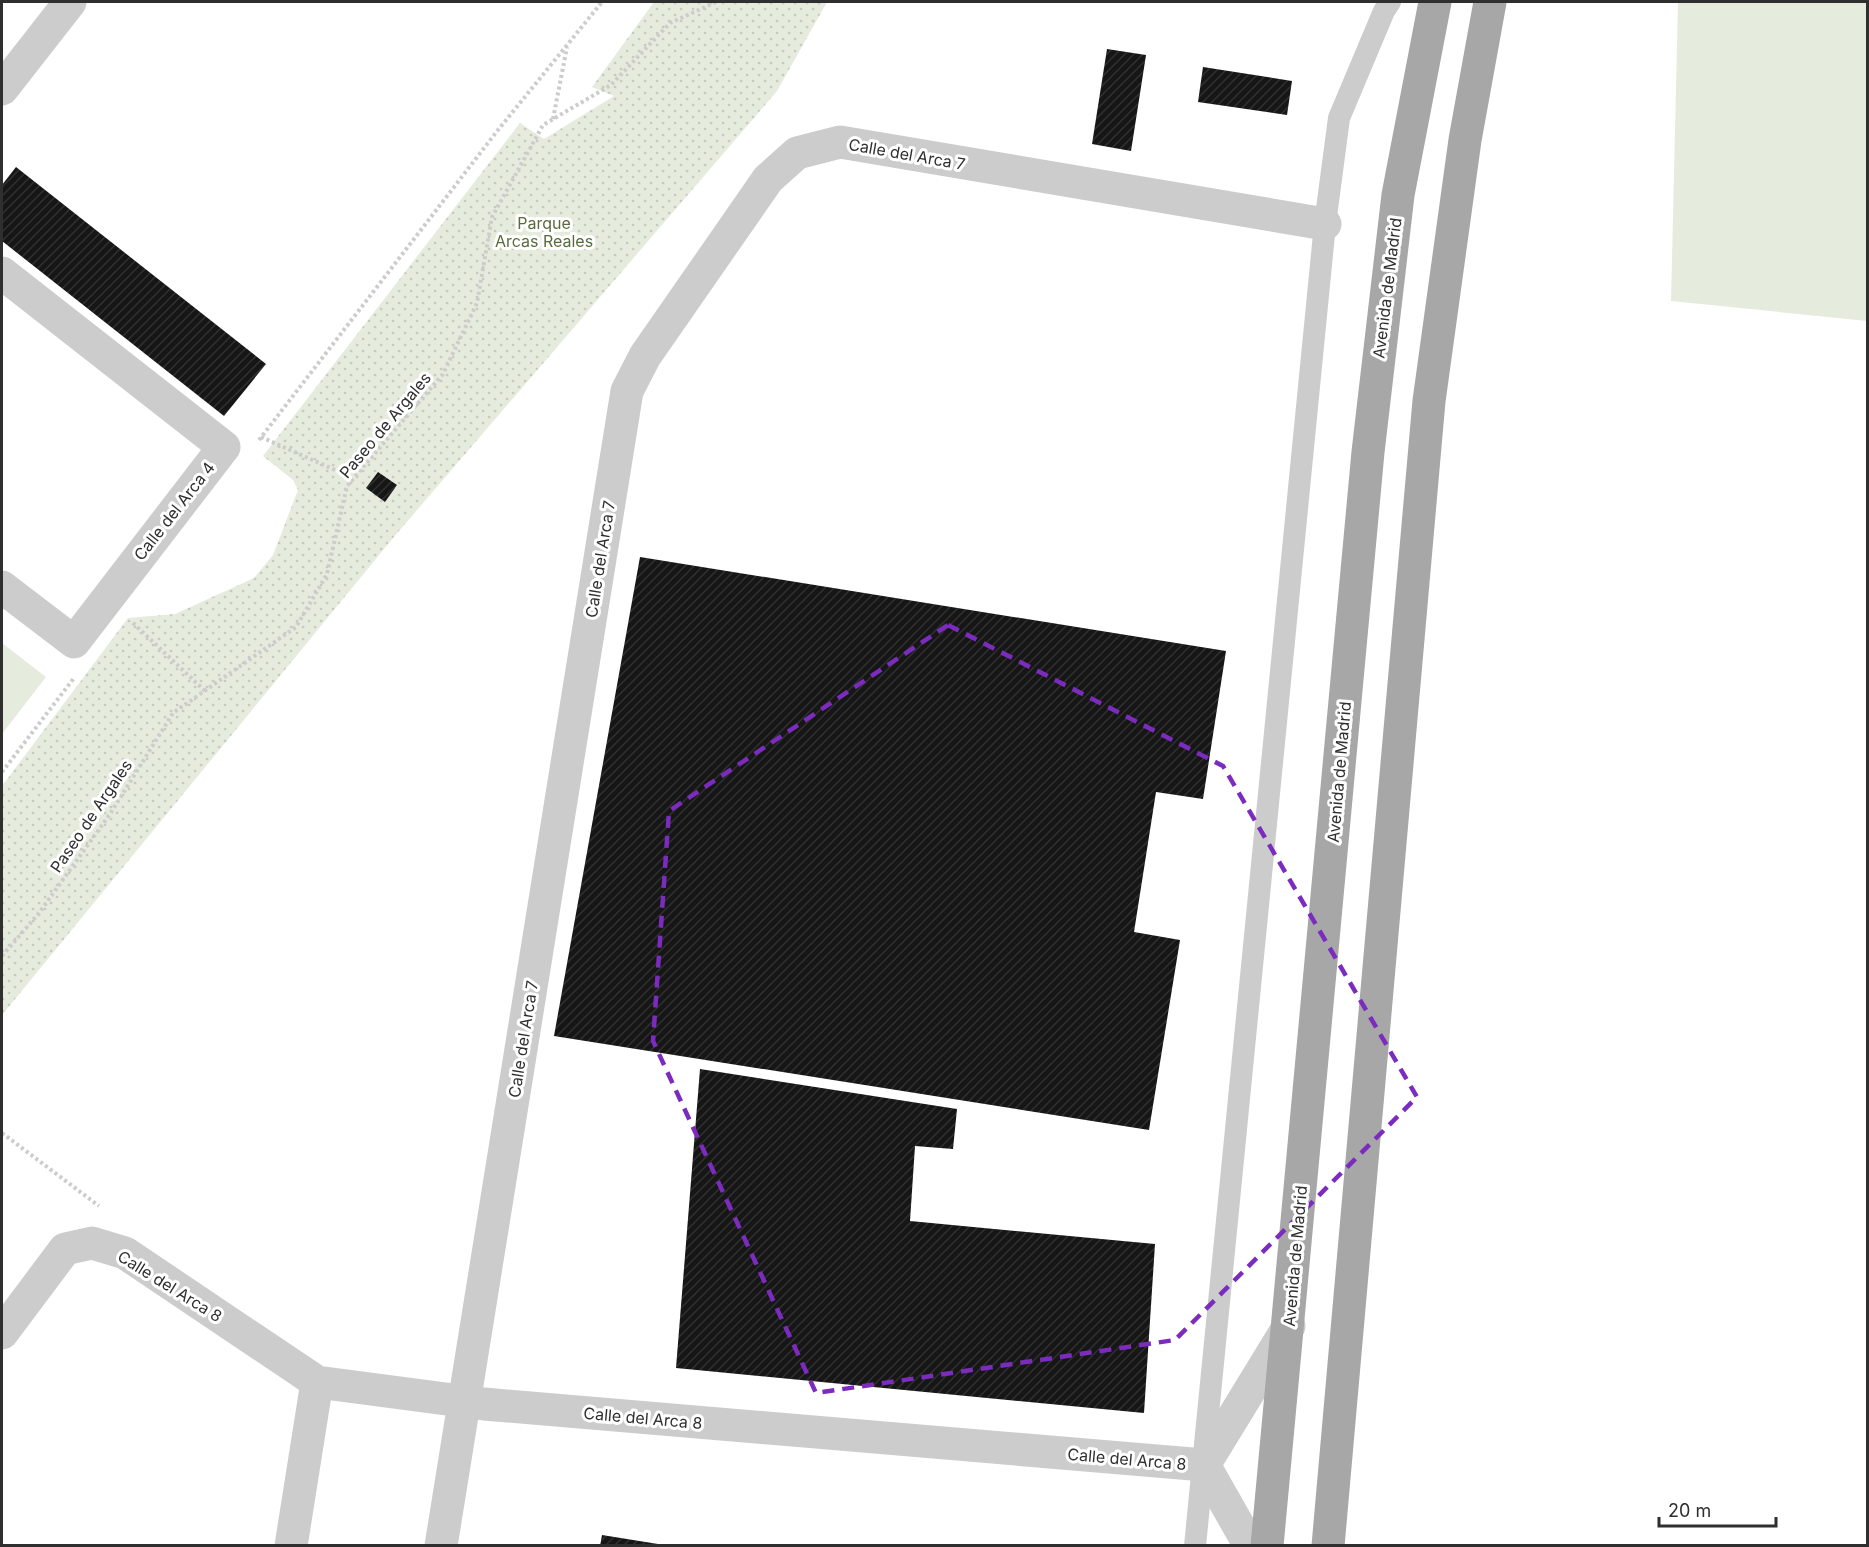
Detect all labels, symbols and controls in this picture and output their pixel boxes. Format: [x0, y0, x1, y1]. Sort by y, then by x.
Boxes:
street label: Calle del Arca 7 [847, 134, 967, 174]
park label: Parque Arcas Reales [495, 213, 593, 251]
street label: Avenida de Madrid [1368, 217, 1406, 359]
street label: Paseo de Argales [335, 368, 435, 482]
street label: Calle del Arca 4 [129, 458, 219, 564]
street label: Calle del Arca 7 [581, 499, 619, 619]
street label: Avenida de Madrid [1323, 701, 1355, 843]
street label: Paseo de Argales [46, 756, 136, 876]
street label: Calle del Arca 7 [504, 979, 542, 1099]
street label: Avenida de Madrid [1279, 1185, 1311, 1327]
street label: Calle del Arca 8 [114, 1246, 226, 1326]
street label: Calle del Arca 8 [583, 1403, 703, 1433]
street label: Calle del Arca 8 [1067, 1444, 1187, 1474]
scale bar [1659, 1490, 1776, 1528]
text: 20 m [1668, 1500, 1711, 1521]

